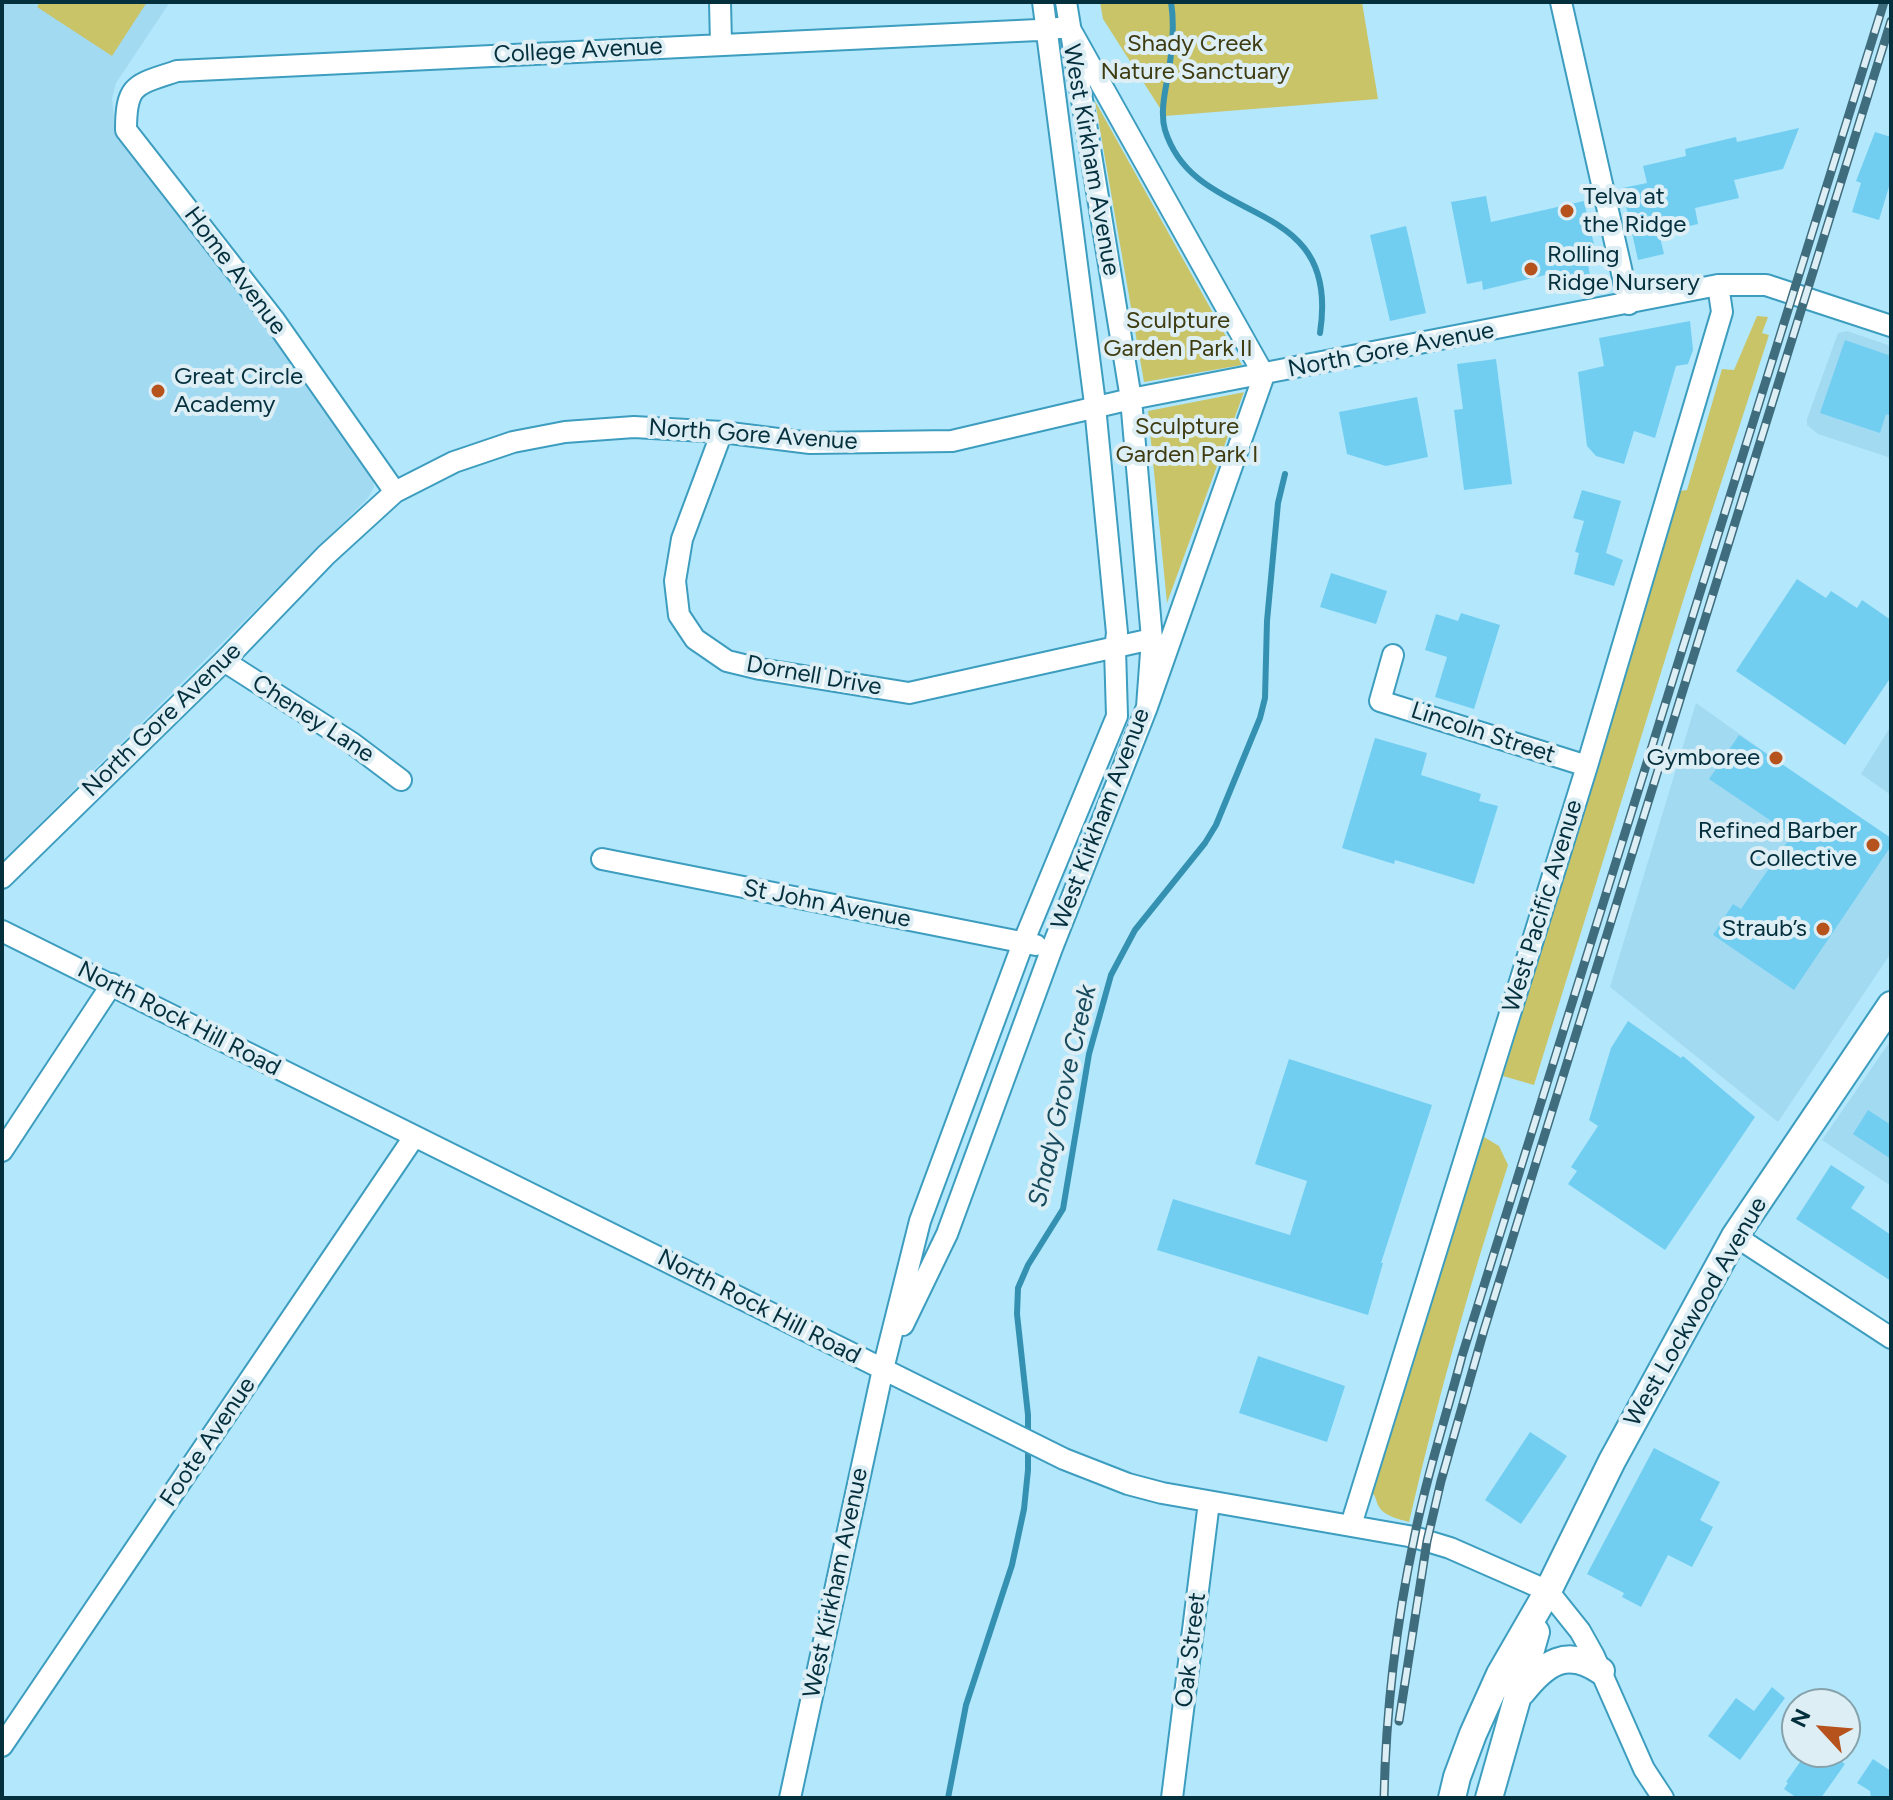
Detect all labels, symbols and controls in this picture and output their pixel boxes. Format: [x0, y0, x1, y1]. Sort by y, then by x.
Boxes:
park label: Shady Creek Nature Sanctuary [1100, 30, 1290, 86]
street label: College Avenue [493, 32, 663, 70]
street label: West Kirkham Avenue [1056, 42, 1126, 278]
place label: Telva at the Ridge [1583, 183, 1686, 239]
street label: Home Avenue [178, 201, 292, 341]
marker: Telva at the Ridge [1558, 202, 1576, 220]
place label: Rolling Ridge Nursery [1547, 241, 1700, 297]
marker: Rolling Ridge Nursery [1522, 260, 1540, 278]
park label: Sculpture Garden Park II [1103, 307, 1253, 363]
street label: North Gore Avenue [1285, 316, 1497, 384]
place label: Great Circle Academy [174, 363, 303, 419]
marker: Great Circle Academy [149, 382, 167, 400]
street label: North Gore Avenue [648, 413, 858, 457]
park label: Sculpture Garden Park I [1115, 413, 1259, 469]
street label: North Gore Avenue [77, 637, 247, 803]
street label: Dornell Drive [744, 650, 884, 702]
street label: Cheney Lane [247, 669, 379, 769]
street label: Lincoln Street [1407, 696, 1559, 770]
street label: West Kirkham Avenue [1046, 704, 1156, 934]
place label: Gymboree [1646, 744, 1760, 772]
marker: Gymboree [1767, 749, 1785, 767]
street label: West Pacific Avenue [1497, 796, 1589, 1016]
place label: Refined Barber Collective [1698, 817, 1857, 873]
marker: Refined Barber Collective [1864, 836, 1882, 854]
street label: St John Avenue [741, 874, 913, 934]
place label: Straub’s [1721, 915, 1807, 943]
marker: Straub’s [1814, 920, 1832, 938]
street label: North Rock Hill Road [73, 955, 285, 1083]
water label: Shady Grove Creek [1022, 982, 1104, 1210]
street label: West Lockwood Avenue [1619, 1192, 1773, 1432]
street label: North Rock Hill Road [653, 1243, 865, 1371]
street label: Foote Avenue [154, 1372, 262, 1512]
street label: West Kirkham Avenue [798, 1465, 874, 1701]
street label: Oak Street [1170, 1591, 1212, 1709]
north arrow [1781, 1688, 1861, 1768]
text: N [1785, 1705, 1817, 1732]

